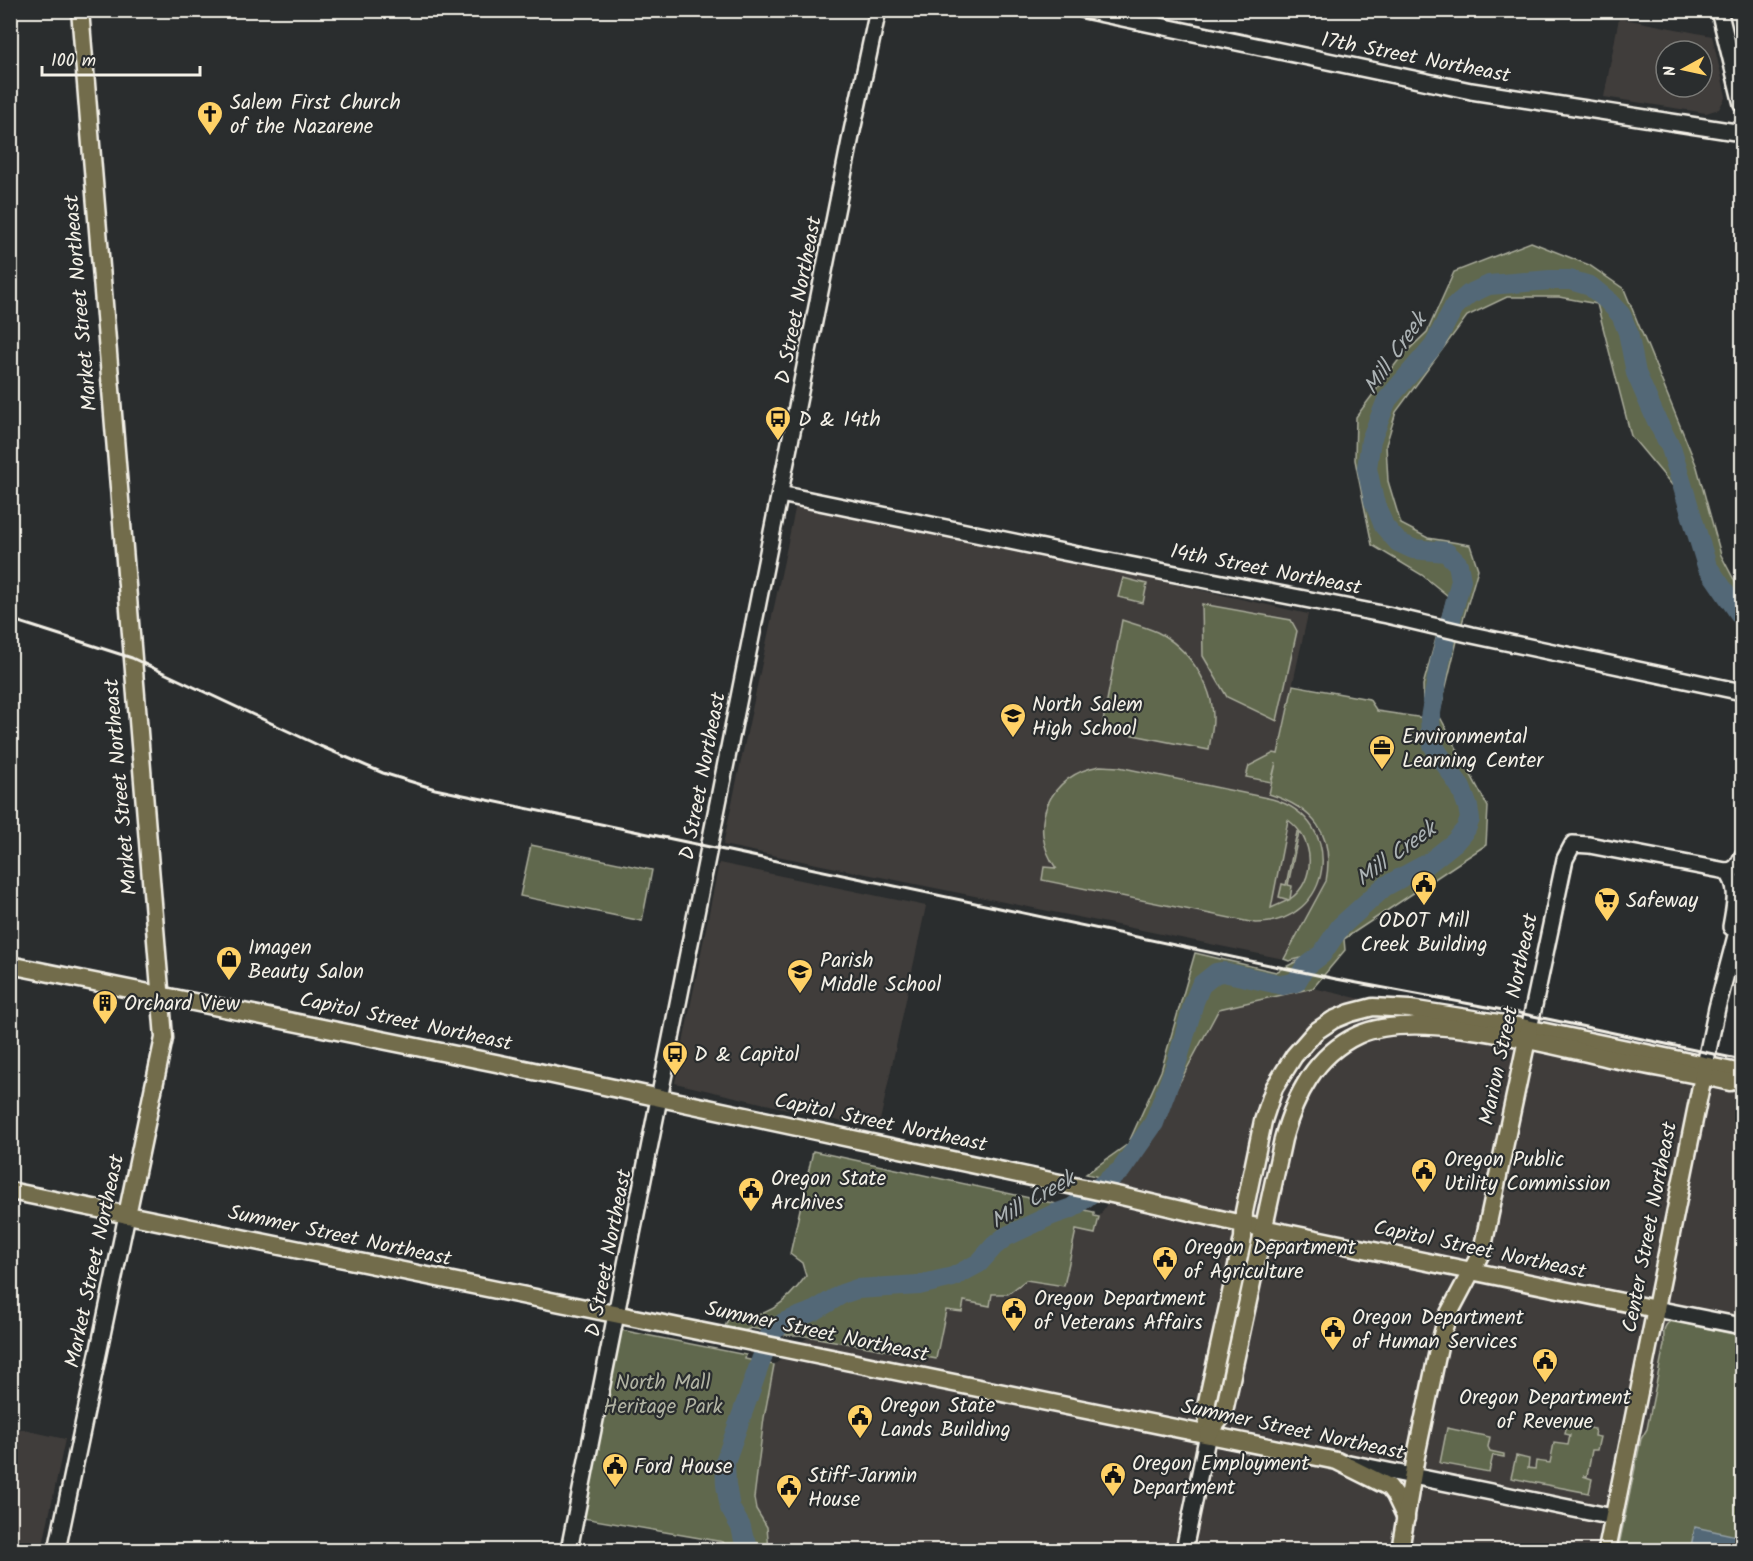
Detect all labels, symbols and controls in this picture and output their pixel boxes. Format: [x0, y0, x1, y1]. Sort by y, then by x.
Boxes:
street label: 17th Street Northeast [1318, 24, 1514, 93]
scale bar [42, 39, 200, 77]
north arrow [1654, 39, 1714, 99]
text: 100 m [51, 47, 96, 76]
text: N [1658, 64, 1684, 78]
place label: Salem First Church of the Nazarene [230, 87, 401, 144]
church icon: Salem First Church of the Nazarene [195, 99, 225, 137]
street label: Market Street Northeast [56, 192, 107, 413]
street label: D Street Northeast [767, 213, 832, 387]
water label: Mill Creek [1355, 303, 1439, 402]
bus stop icon: D & 14th [763, 404, 793, 442]
place label: D & 14th [798, 404, 881, 437]
street label: 14th Street Northeast [1167, 536, 1365, 605]
street label: Market Street Northeast [96, 676, 147, 897]
street label: D Street Northeast [671, 689, 736, 863]
place label: North Salem High School [1032, 689, 1143, 746]
school or university icon: North Salem High School [998, 701, 1028, 739]
place label: Environmental Learning Center [1402, 721, 1544, 778]
office icon: Environmental Learning Center [1367, 733, 1397, 771]
water label: Mill Creek [1349, 811, 1447, 896]
public building icon: ODOT Mill Creek Building [1409, 869, 1439, 907]
supermarket icon: Safeway [1592, 885, 1622, 923]
place label: Safeway [1626, 885, 1698, 918]
place label: ODOT Mill Creek Building [1361, 905, 1487, 962]
street label: Marion Street Northeast [1471, 910, 1548, 1128]
place label: Imagen Beauty Salon [248, 932, 364, 989]
shop icon: Imagen Beauty Salon [214, 944, 244, 982]
place label: Parish Middle School [820, 945, 941, 1002]
school or university icon: Parish Middle School [785, 957, 815, 995]
street label: Capitol Street Northeast [296, 984, 516, 1061]
building icon: Orchard View [90, 988, 120, 1026]
place label: Orchard View [124, 988, 241, 1021]
bus stop icon: D & Capitol [660, 1039, 690, 1077]
place label: D & Capitol [694, 1039, 799, 1072]
street label: Capitol Street Northeast [771, 1085, 991, 1162]
street label: Center Street Northeast [1614, 1118, 1687, 1336]
place label: Oregon Public Utility Commission [1444, 1144, 1610, 1201]
street label: Market Street Northeast [57, 1151, 134, 1371]
public building icon: Oregon Public Utility Commission [1409, 1156, 1439, 1194]
water label: Mill Creek [984, 1161, 1085, 1240]
place label: Oregon State Archives [771, 1163, 887, 1220]
street label: D Street Northeast [577, 1166, 642, 1340]
public building icon: Oregon State Archives [736, 1175, 766, 1213]
street label: Summer Street Northeast [225, 1197, 455, 1276]
street label: Capitol Street Northeast [1370, 1212, 1590, 1289]
place label: Oregon Department of Agriculture [1184, 1232, 1357, 1289]
public building icon: Oregon Department of Agriculture [1150, 1244, 1180, 1282]
place label: Oregon Department of Veterans Affairs [1034, 1283, 1207, 1340]
street label: Summer Street Northeast [702, 1293, 932, 1372]
public building icon: Oregon Department of Veterans Affairs [999, 1295, 1029, 1333]
place label: Oregon Department of Human Services [1352, 1302, 1525, 1359]
public building icon: Oregon Department of Human Services [1318, 1314, 1348, 1352]
public building icon: Oregon Department of Revenue [1530, 1346, 1560, 1384]
park label: North Mall Heritage Park [603, 1367, 723, 1424]
place label: Oregon Department of Revenue [1459, 1382, 1632, 1439]
place label: Oregon State Lands Building [880, 1390, 1011, 1447]
street label: Summer Street Northeast [1178, 1391, 1408, 1470]
public building icon: Oregon State Lands Building [845, 1402, 875, 1440]
place label: Oregon Employment Department [1132, 1448, 1310, 1505]
public building icon: Ford House [600, 1451, 630, 1489]
place label: Ford House [634, 1451, 733, 1484]
place label: Stiff-Jarmin House [808, 1460, 917, 1517]
public building icon: Oregon Employment Department [1098, 1460, 1128, 1498]
public building icon: Stiff-Jarmin House [774, 1472, 804, 1510]

